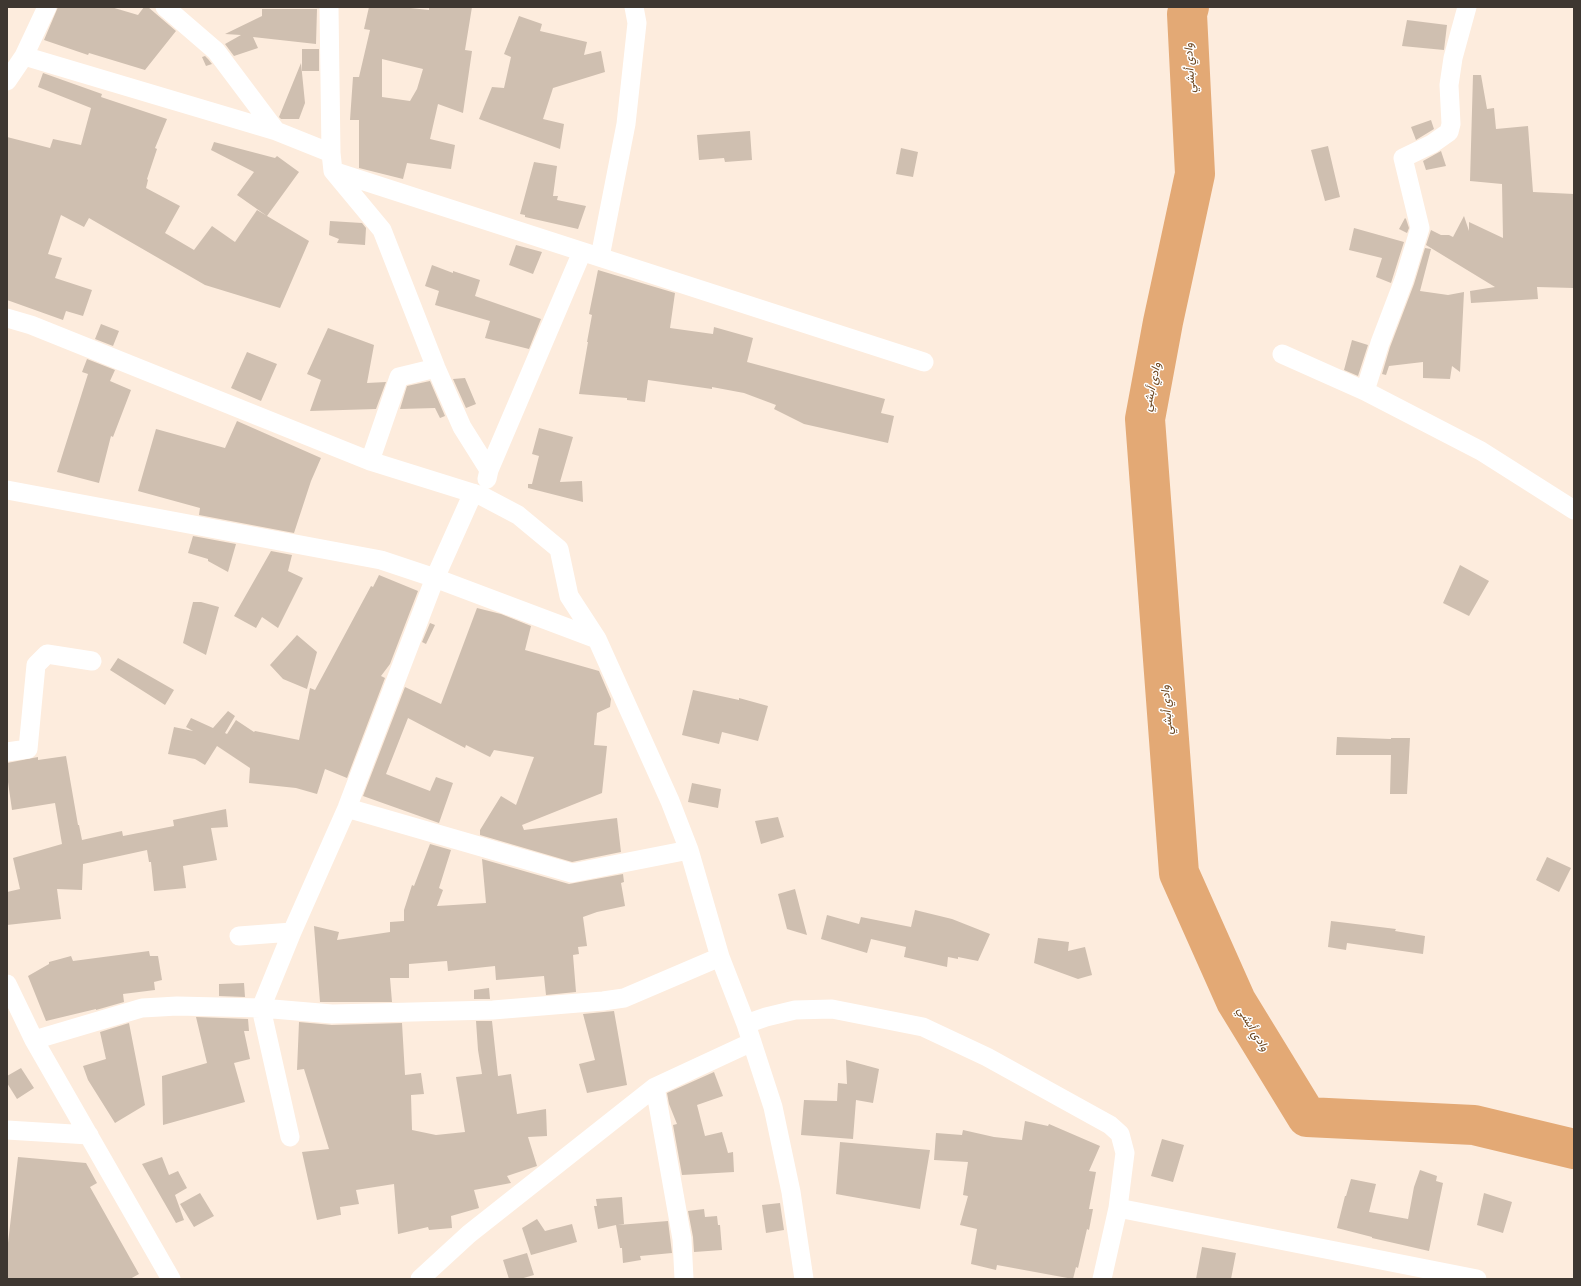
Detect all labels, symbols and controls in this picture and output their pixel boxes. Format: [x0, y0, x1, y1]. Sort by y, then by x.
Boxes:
water label: وادي أبشي [1182, 43, 1198, 93]
water label: وادي أبشي [1140, 361, 1164, 413]
water label: وادي أبشي [1158, 685, 1176, 735]
water label: وادي أبشي [1234, 1004, 1272, 1054]

